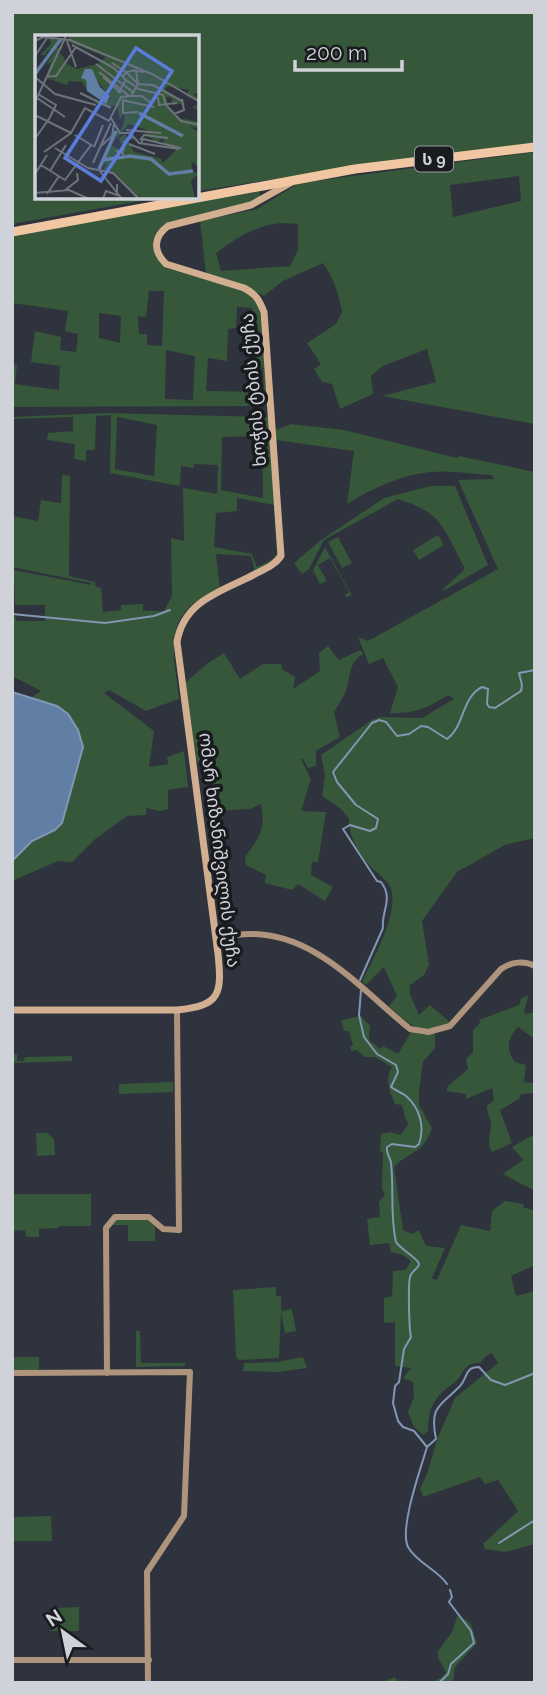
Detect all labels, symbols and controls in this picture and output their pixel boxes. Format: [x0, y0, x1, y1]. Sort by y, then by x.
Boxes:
scale bar [295, 28, 402, 72]
inset map [35, 35, 200, 200]
text: 200 m [306, 40, 367, 65]
road number: ს 9 [415, 146, 453, 172]
street label: ხოჭის ტბის ქუჩა [236, 312, 271, 468]
street label: ომარ ხიზანიშვილის ქუჩა [194, 732, 245, 969]
north arrow [28, 1597, 98, 1667]
text: N [42, 1605, 66, 1631]

